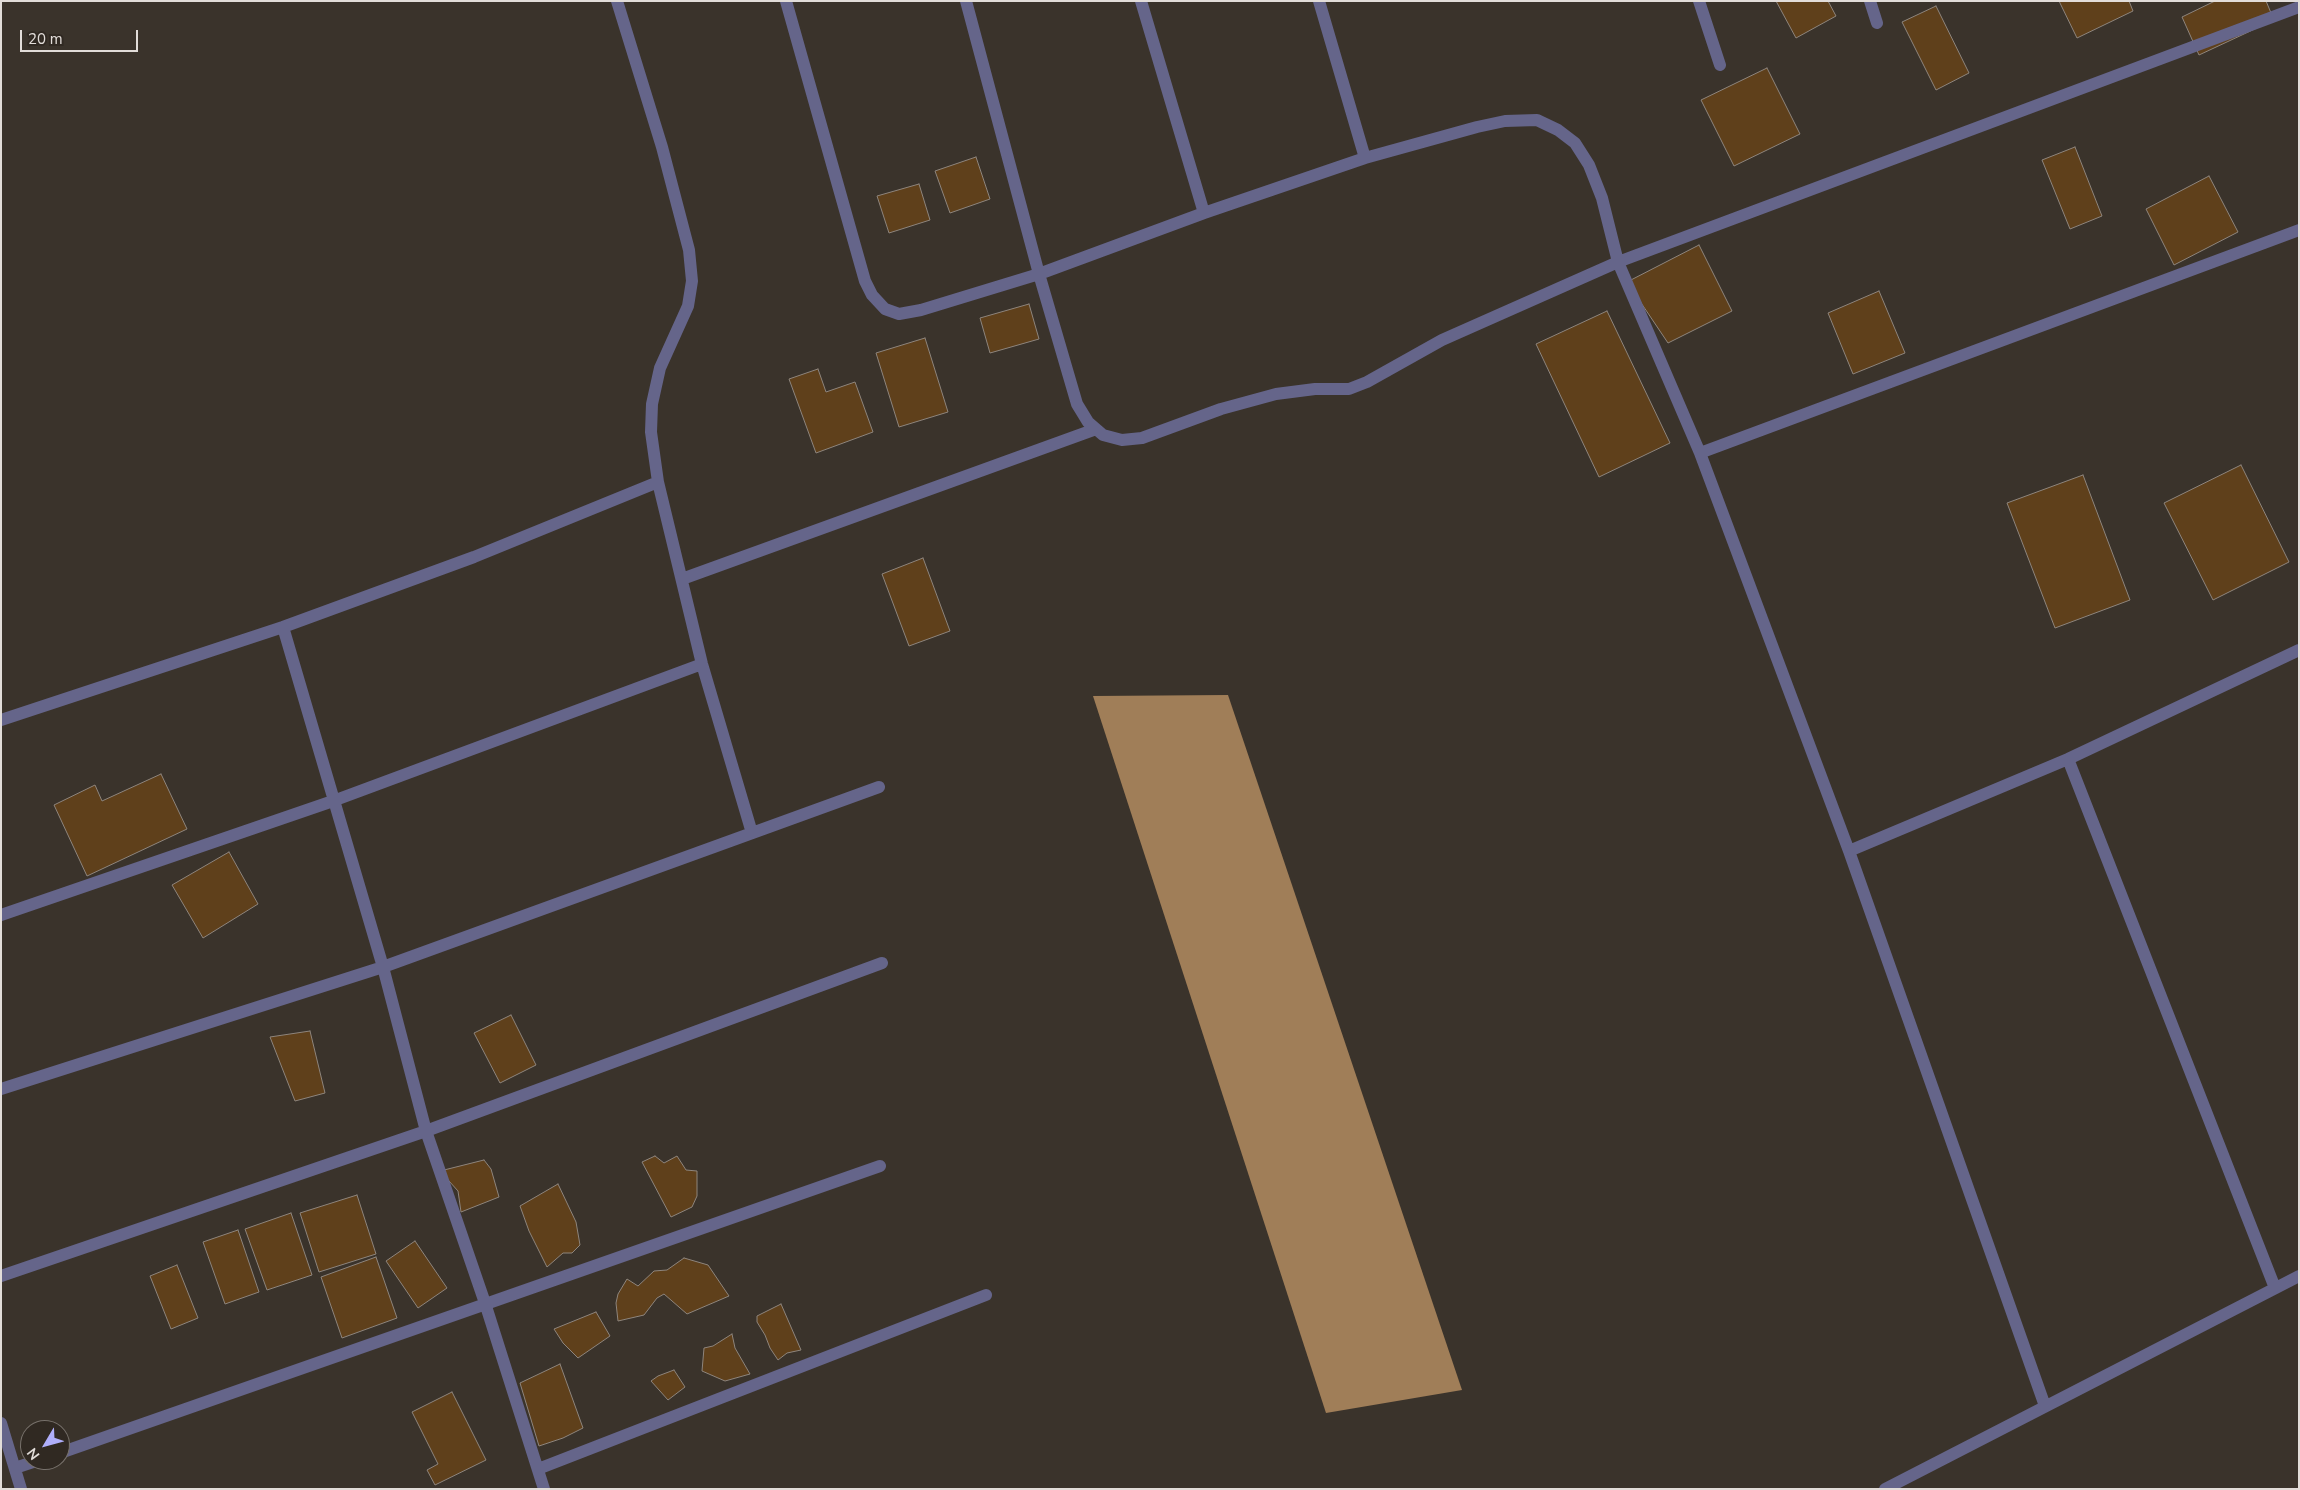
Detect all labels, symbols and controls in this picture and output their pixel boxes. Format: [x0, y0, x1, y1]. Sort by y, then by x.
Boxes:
scale bar [22, 20, 140, 52]
text: 20 m [28, 29, 63, 49]
north arrow [20, 1420, 70, 1470]
text: N [23, 1444, 44, 1464]

